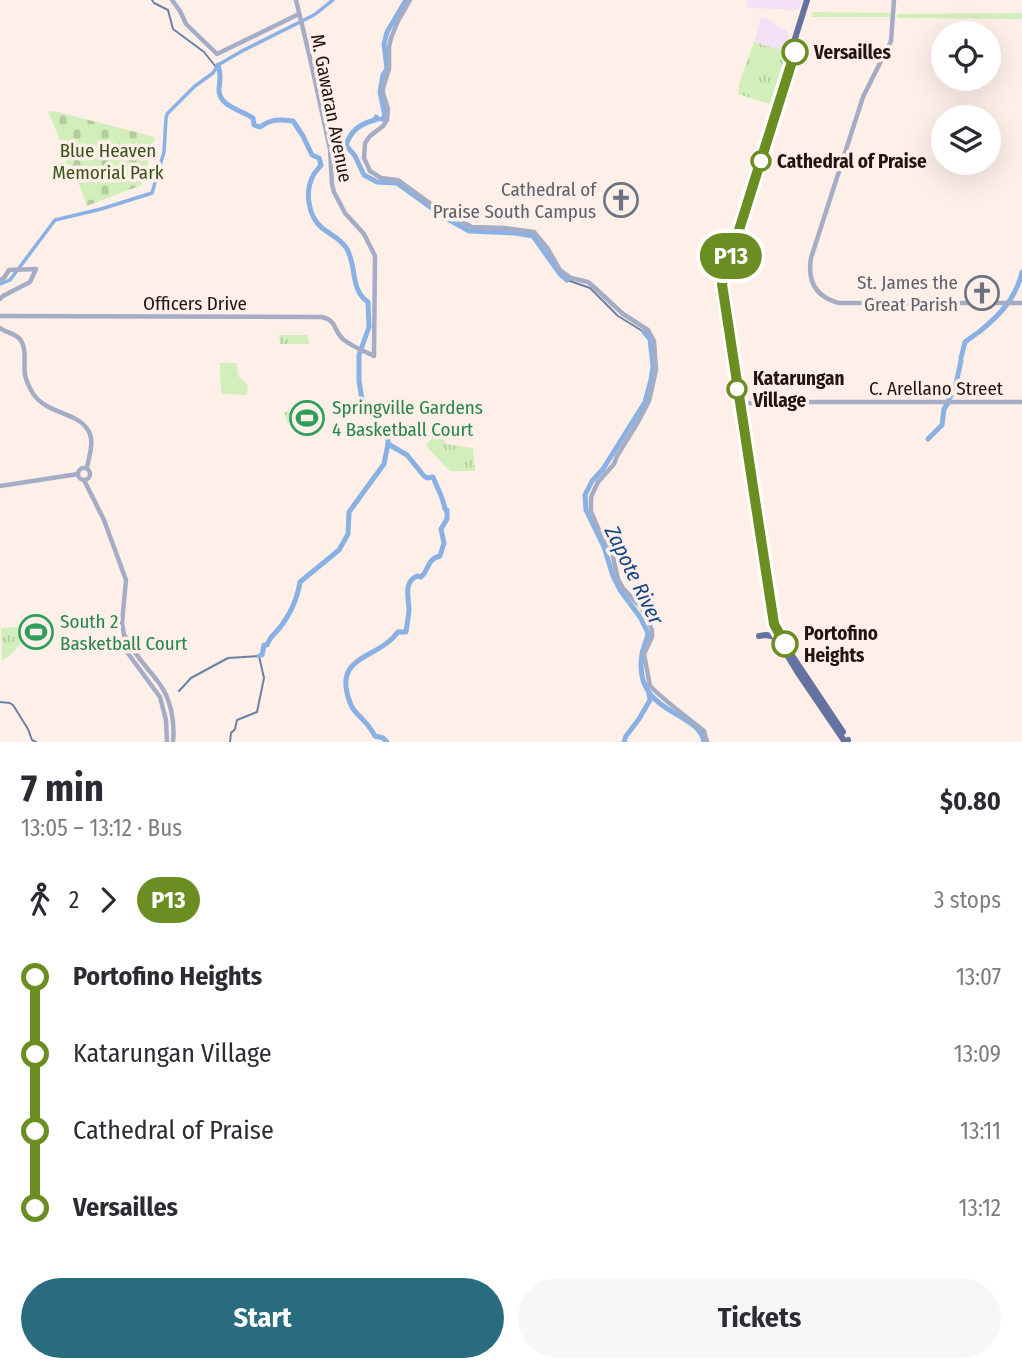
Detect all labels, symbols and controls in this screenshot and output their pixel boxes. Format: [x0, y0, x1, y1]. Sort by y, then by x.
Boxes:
map controls [931, 21, 1001, 175]
button: locate [931, 21, 1001, 91]
street label: M. Gawaran Avenue [306, 32, 357, 184]
marker: Versailles [782, 39, 808, 65]
place label: Versailles [813, 41, 891, 64]
button: layers [931, 105, 1001, 175]
park label: Blue Heaven Memorial Park [52, 139, 164, 184]
place label: Cathedral of Praise [777, 150, 927, 173]
marker: Cathedral of Praise [751, 151, 771, 171]
place label: Cathedral of Praise South Campus [433, 178, 597, 223]
church icon: Cathedral of Praise South Campus [602, 181, 640, 219]
line badge: P13 [691, 233, 771, 279]
text: P13 [714, 242, 748, 270]
place label: St. James the Great Parish [857, 271, 958, 316]
church icon: St. James the Great Parish [963, 274, 1001, 312]
street label: Officers Drive [143, 292, 247, 315]
place label: Katarungan Village [752, 367, 844, 412]
street label: C. Arellano Street [869, 377, 1004, 400]
marker: Katarungan Village [727, 379, 747, 399]
place label: Springville Gardens 4 Basketball Court [332, 396, 483, 441]
sports icon: Springville Gardens 4 Basketball Court [288, 399, 326, 437]
water label: Zapote River [599, 520, 669, 629]
place label: South 2 Basketball Court [60, 610, 188, 655]
sports icon: South 2 Basketball Court [17, 613, 55, 651]
place label: Portofino Heights [804, 622, 878, 667]
marker: Portofino Heights [772, 631, 798, 657]
text: 7 min [21, 765, 104, 811]
text: $0.80 [940, 786, 1001, 817]
text: 13:05 – 13:12 · Bus [21, 814, 182, 842]
icon: walk [21, 881, 59, 919]
icon: forward [89, 881, 127, 919]
text: 2 [69, 886, 79, 914]
text: P13 [151, 886, 186, 914]
text: 3 stops [934, 886, 1001, 914]
text: Portofino Heights [73, 961, 262, 992]
text: 13:07 [956, 963, 1001, 991]
text: Katarungan Village [73, 1038, 272, 1069]
text: 13:09 [954, 1040, 1001, 1068]
text: Cathedral of Praise [73, 1115, 274, 1146]
text: 13:11 [960, 1117, 1001, 1145]
text: Versailles [73, 1192, 178, 1223]
text: 13:12 [959, 1194, 1001, 1222]
button: Start [21, 1278, 504, 1358]
button: Tickets [518, 1278, 1001, 1358]

